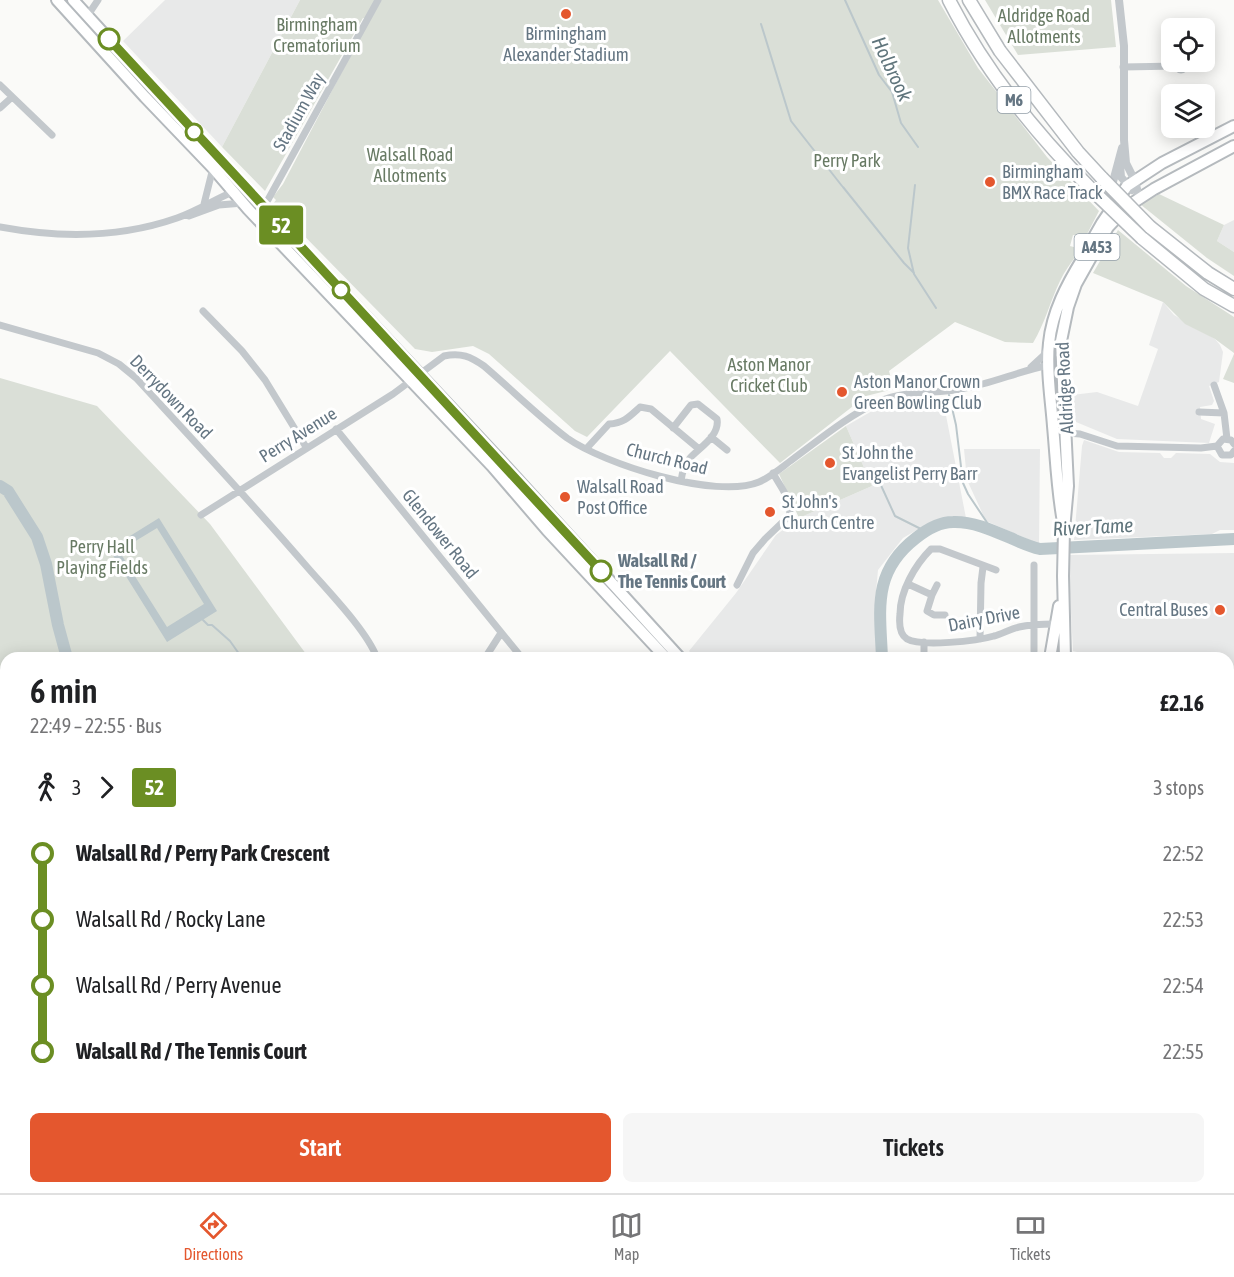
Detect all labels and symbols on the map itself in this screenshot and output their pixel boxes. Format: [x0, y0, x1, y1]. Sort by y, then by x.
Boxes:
park label: Aldridge Road Allotments [998, 5, 1090, 47]
marker: Birmingham Alexander Stadium [559, 7, 573, 21]
park label: Birmingham Crematorium [273, 14, 361, 56]
place label: Birmingham Alexander Stadium [503, 23, 629, 65]
unlabelled marker [98, 28, 120, 50]
water label: Holbrook [868, 33, 917, 105]
street label: Stadium Way [268, 69, 329, 155]
road number: M6 [998, 87, 1030, 113]
unlabelled marker [185, 123, 203, 141]
park label: Walsall Road Allotments [367, 144, 453, 186]
park label: Perry Park [813, 150, 881, 171]
place label: Birmingham BMX Race Track [1002, 161, 1103, 203]
marker: Birmingham BMX Race Track [983, 175, 997, 189]
line badge: 52 [254, 206, 308, 244]
road number: A453 [1074, 234, 1120, 260]
unlabelled marker [332, 281, 350, 299]
street label: Aldridge Road [1052, 341, 1077, 435]
street label: Derrydown Road [126, 350, 217, 443]
park label: Aston Manor Cricket Club [728, 354, 811, 396]
place label: Aston Manor Crown Green Bowling Club [854, 371, 982, 413]
marker: Aston Manor Crown Green Bowling Club [835, 385, 849, 399]
street label: Perry Avenue [255, 403, 340, 467]
street label: Church Road [624, 438, 710, 479]
place label: St John the Evangelist Perry Barr [842, 442, 978, 484]
marker: St John the Evangelist Perry Barr [823, 456, 837, 470]
place label: Walsall Road Post Office [577, 476, 664, 518]
street label: Glendower Road [398, 485, 483, 583]
marker: Walsall Road Post Office [558, 490, 572, 504]
place label: St John's Church Centre [782, 491, 874, 533]
marker: St John's Church Centre [763, 505, 777, 519]
water label: River Tame [1052, 513, 1134, 540]
park label: Perry Hall Playing Fields [56, 536, 148, 578]
place label: Walsall Rd / The Tennis Court [617, 550, 727, 592]
marker: Walsall Rd / The Tennis Court [590, 560, 612, 582]
place label: Central Buses [1119, 599, 1208, 620]
street label: Dairy Drive [946, 601, 1022, 636]
marker: Central Buses [1213, 603, 1227, 617]

